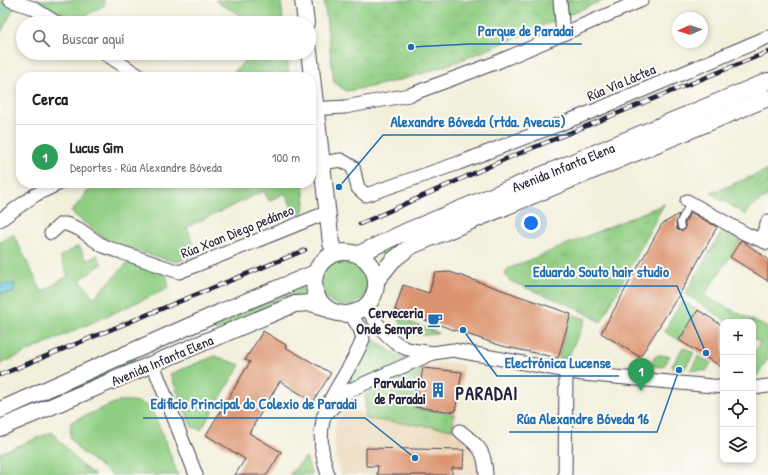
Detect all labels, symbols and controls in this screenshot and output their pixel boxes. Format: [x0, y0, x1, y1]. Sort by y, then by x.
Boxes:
north arrow [672, 12, 708, 48]
search box [16, 16, 316, 60]
callout: Parque de Paradai [470, 17, 582, 44]
text: Parque de Paradai [478, 20, 574, 42]
icon: search [30, 27, 52, 49]
text: Buscar aquí [62, 28, 125, 49]
street label: Rúa Vía Láctea [584, 59, 658, 105]
text: Cerca [32, 87, 68, 110]
callout: Alexandre Bóveda (rtda. Avecus) [383, 108, 574, 135]
text: Alexandre Bóveda (rtda. Avecus) [390, 111, 566, 132]
text: Lucus Gim [70, 137, 123, 158]
street label: Avenida Infanta Elena [509, 138, 618, 196]
text: 1 [43, 148, 47, 166]
text: 100 m [272, 148, 300, 166]
text: Deportes · Rúa Alexandre Bóveda [70, 158, 222, 176]
street label: Rúa Xoan Diego pedáneo [178, 200, 297, 263]
your location [521, 213, 541, 233]
callout: Eduardo Souto hair studio [525, 259, 677, 286]
text: Eduardo Souto hair studio [533, 261, 669, 282]
place label: Cerveceria Onde Sempre [356, 303, 424, 340]
cafe icon: Cerveceria Onde Sempre [426, 311, 444, 329]
map controls [720, 319, 756, 463]
button: + [720, 319, 756, 355]
street label: Avenida Infanta Elena [108, 330, 216, 390]
callout: Electrónica Lucense [497, 349, 619, 376]
text: Electrónica Lucense [505, 352, 611, 373]
button: − [720, 355, 756, 391]
pin: 1 [628, 358, 654, 391]
place label: Parvulario de Paradai [374, 373, 426, 408]
building icon: Parvulario de Paradai [429, 381, 447, 399]
district label: PARADAI [456, 381, 518, 406]
callout: Edificio Principal do Colexio de Paradai [143, 391, 365, 418]
button: locate [720, 391, 756, 427]
text: Edificio Principal do Colexio de Paradai [151, 393, 357, 415]
callout: Rúa Alexandre Bóveda 16 [509, 405, 657, 432]
text: Rúa Alexandre Bóveda 16 [517, 408, 649, 429]
button: layers [720, 427, 756, 463]

